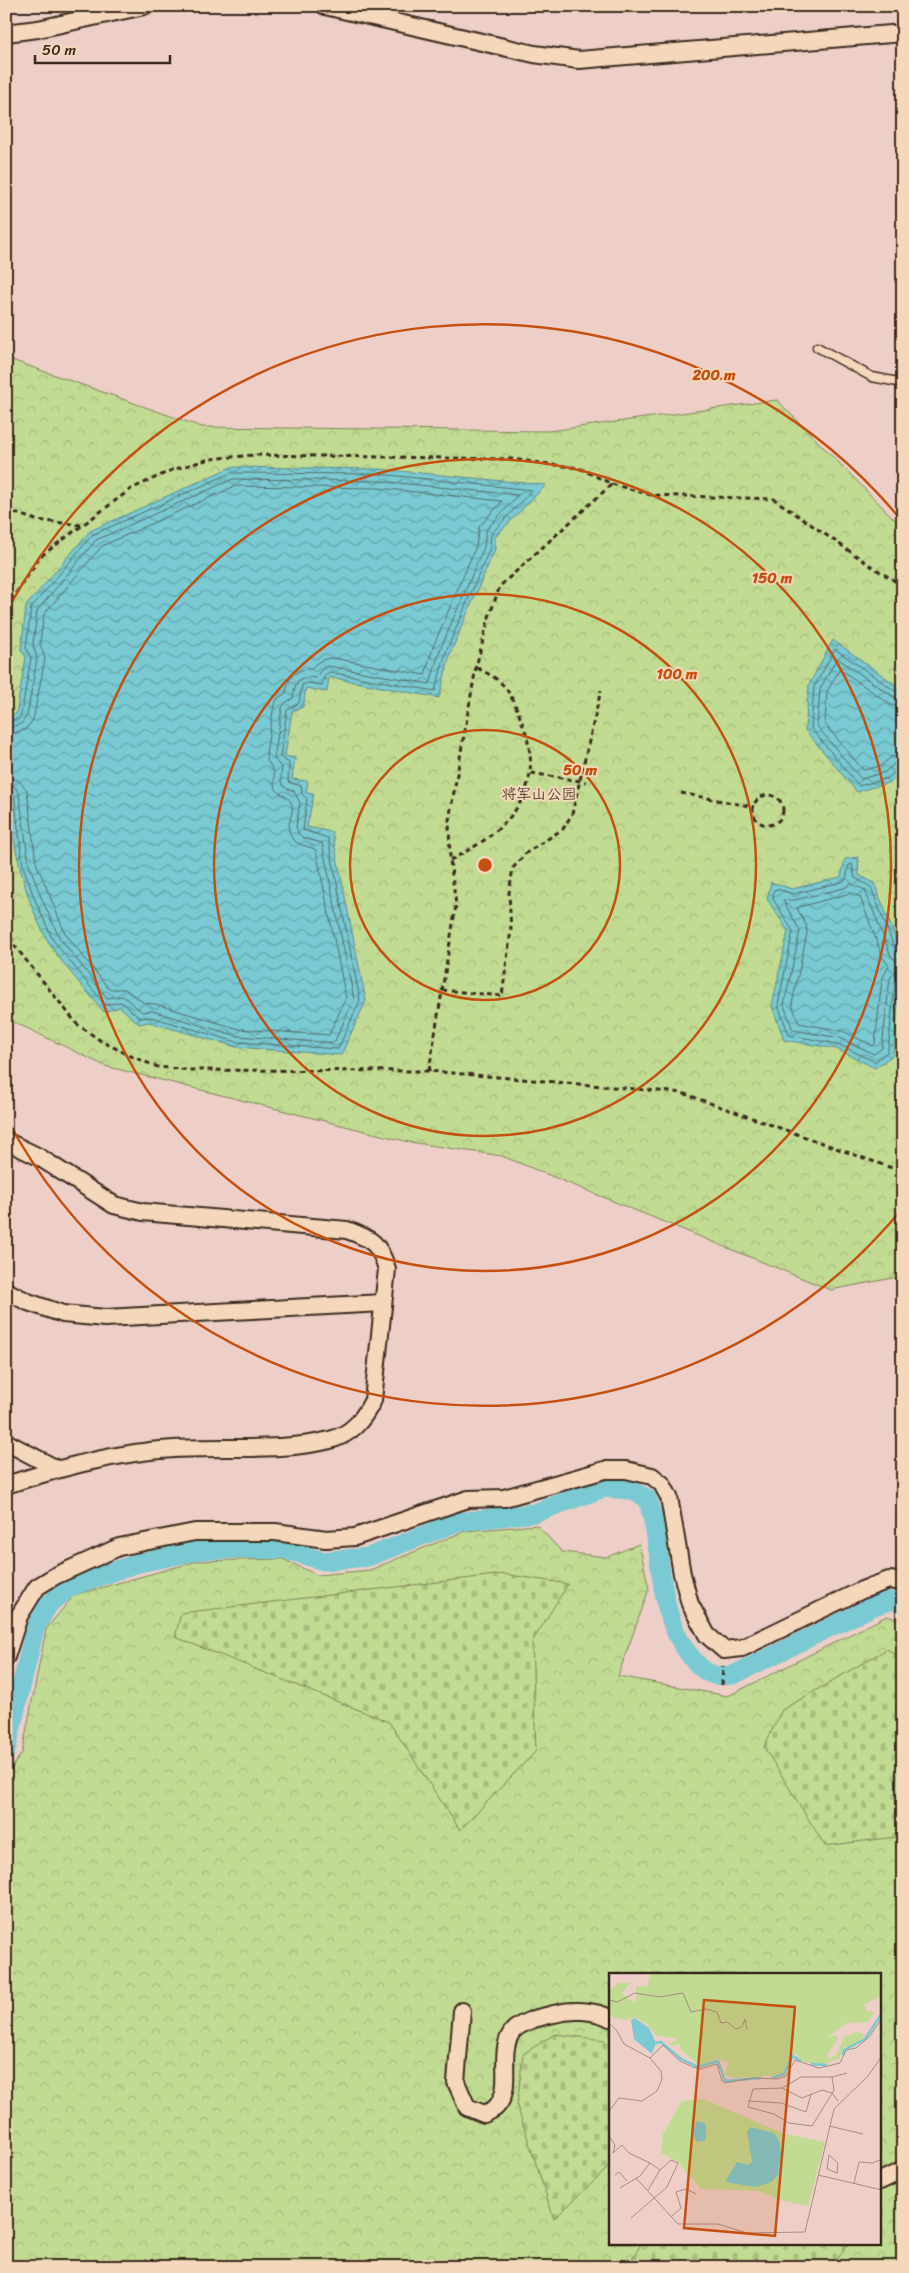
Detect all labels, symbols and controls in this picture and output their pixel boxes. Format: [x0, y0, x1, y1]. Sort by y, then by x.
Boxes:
scale bar [35, 32, 170, 64]
text: 50 m [42, 37, 77, 63]
text: 200 m [691, 362, 736, 388]
text: 150 m [752, 565, 793, 591]
text: 100 m [657, 661, 698, 687]
text: 50 m [563, 757, 598, 783]
park label: 将军山公园 [501, 781, 577, 807]
centre of rings [476, 856, 494, 874]
inset map [609, 1973, 882, 2246]

